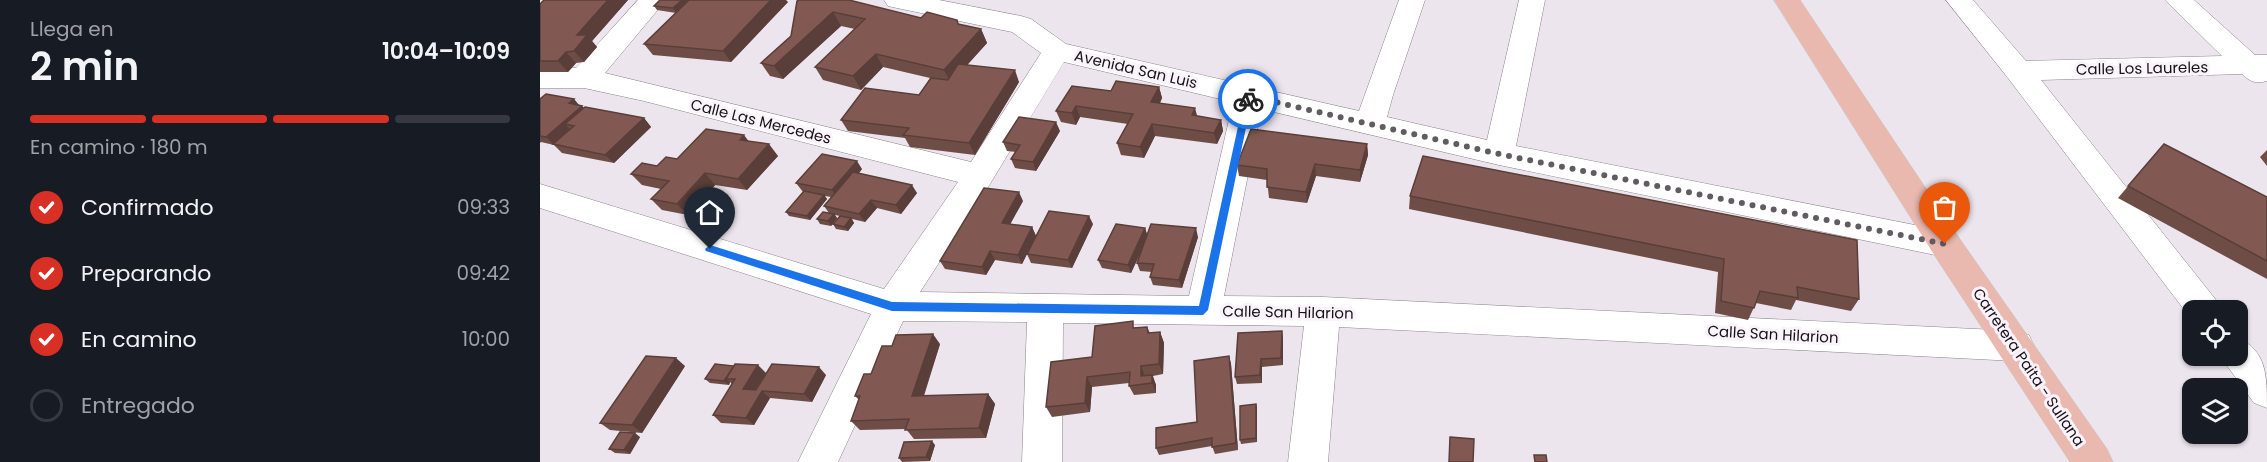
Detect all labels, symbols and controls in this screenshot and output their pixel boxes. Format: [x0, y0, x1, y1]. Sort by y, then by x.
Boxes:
text: Llega en [30, 15, 114, 43]
text: 10:04–10:09 [382, 36, 510, 67]
text: 2 min [30, 39, 139, 94]
street label: Avenida San Luis [1072, 45, 1200, 93]
street label: Calle Los Laureles [2076, 56, 2208, 80]
courier [1218, 69, 1278, 129]
icon: bike [1232, 83, 1265, 116]
street label: Calle Las Mercedes [688, 93, 834, 149]
text: En camino · 180 m [30, 133, 208, 161]
pin [1919, 182, 1970, 244]
pin [684, 187, 735, 249]
icon: check [30, 191, 63, 224]
icon: bag [1928, 191, 1961, 224]
text: Confirmado [81, 192, 214, 223]
text: 09:33 [457, 193, 510, 221]
icon: home [693, 196, 726, 229]
icon: check [30, 257, 63, 290]
text: Preparando [81, 258, 211, 289]
text: 09:42 [457, 259, 510, 287]
street label: Carretera Paita - Sullana [1968, 284, 2090, 450]
street label: Calle San Hilarion [1222, 300, 1354, 324]
map controls [2182, 300, 2248, 444]
button: locate [2182, 300, 2248, 366]
street label: Calle San Hilarion [1707, 320, 1839, 348]
icon: check [30, 323, 63, 356]
text: En camino [81, 324, 197, 355]
text: 10:00 [462, 325, 510, 353]
button: layers [2182, 378, 2248, 444]
text: Entregado [81, 390, 195, 421]

